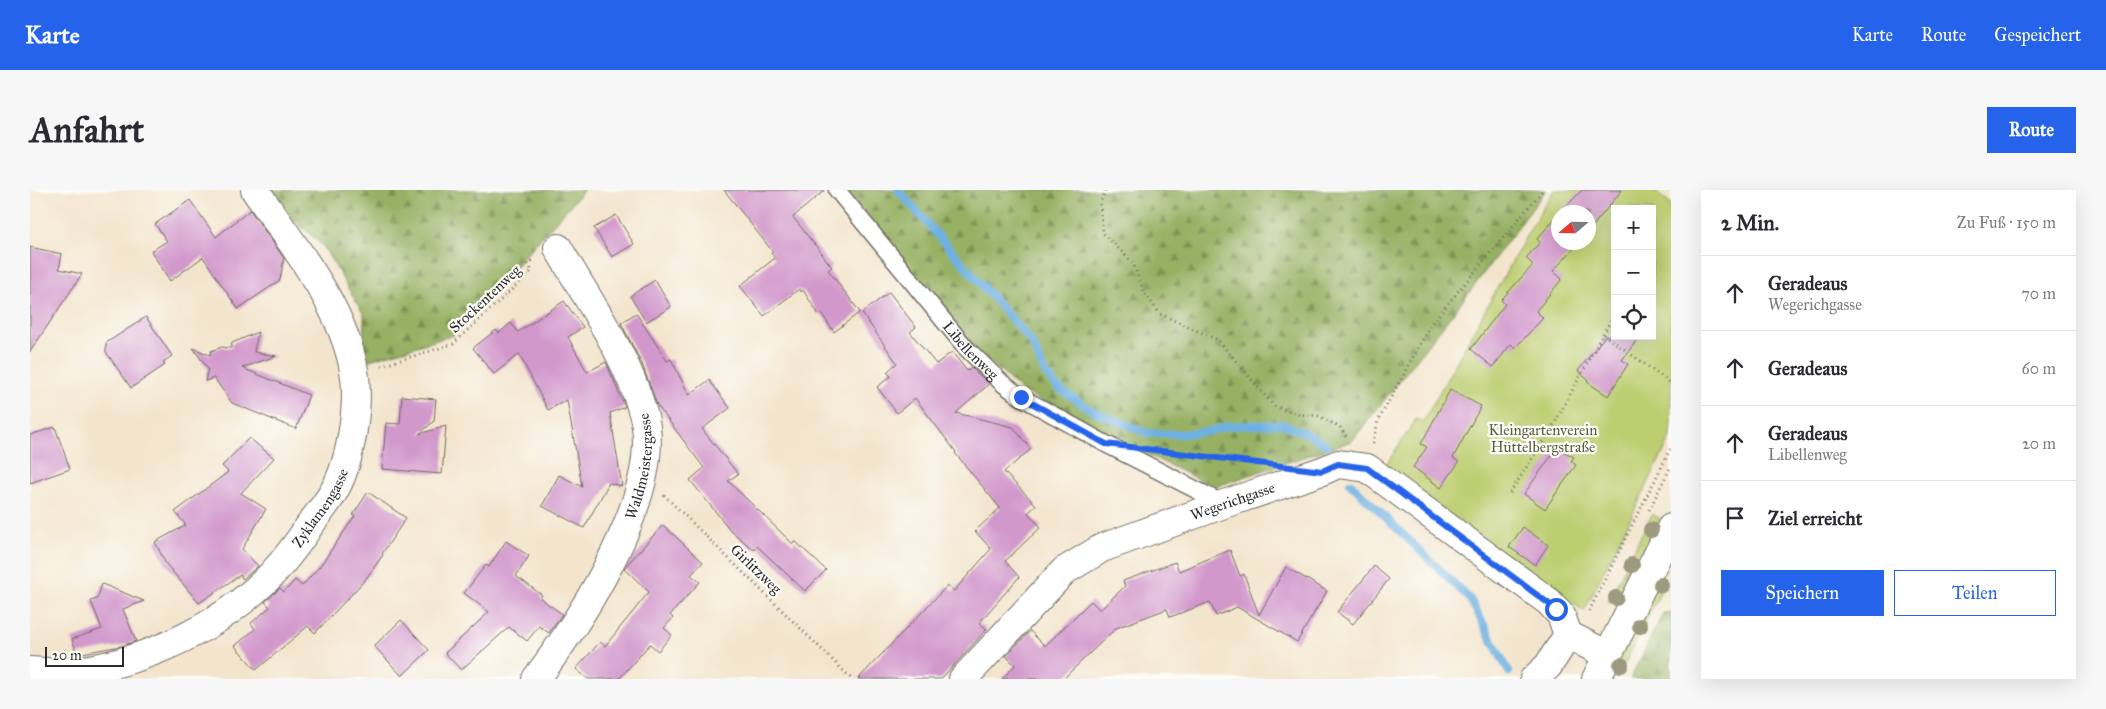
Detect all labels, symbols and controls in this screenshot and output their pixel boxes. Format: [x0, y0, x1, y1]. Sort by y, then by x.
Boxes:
text: Karte [25, 20, 80, 50]
text: Karte [1852, 24, 1893, 46]
text: Route [1921, 24, 1966, 46]
text: Gespeichert [1994, 24, 2081, 46]
button: Route [1987, 107, 2076, 153]
text: Anfahrt [30, 109, 144, 152]
north arrow [1551, 205, 1596, 250]
map controls [1611, 205, 1656, 340]
button: + [1611, 205, 1656, 250]
text: 2 Min. [1721, 210, 1779, 236]
text: Zu Fuß · 150 m [1957, 213, 2056, 232]
button: − [1611, 250, 1656, 295]
street label: Stockentenweg [445, 261, 525, 337]
text: Geradeaus [1768, 272, 1847, 295]
icon: ahead [1721, 279, 1749, 307]
text: 70 m [2021, 284, 2056, 303]
button: locate [1611, 295, 1656, 340]
text: Wegerichgasse [1768, 295, 1862, 314]
street label: Libellenweg [939, 318, 1003, 384]
icon: ahead [1721, 354, 1749, 382]
text: Geradeaus [1768, 357, 1847, 380]
text: 60 m [2022, 359, 2056, 378]
route end [1010, 386, 1033, 409]
street label: Waldmeistergasse [621, 411, 656, 522]
park label: Kleingartenverein Hüttelbergstraße [1489, 421, 1597, 456]
text: Geradeaus [1768, 422, 1847, 445]
icon: ahead [1721, 429, 1749, 457]
text: 20 m [2022, 434, 2056, 453]
text: Libellenweg [1768, 445, 1847, 464]
street label: Zyklamengasse [288, 466, 352, 551]
street label: Wegerichgasse [1188, 479, 1277, 524]
icon: arrive [1721, 504, 1749, 532]
text: Ziel erreicht [1768, 507, 1862, 530]
street label: Girlitzweg [727, 540, 786, 598]
button: Speichern [1721, 570, 1884, 616]
button: Teilen [1894, 570, 2056, 616]
route start [1545, 598, 1568, 621]
scale bar [45, 644, 124, 667]
text: 20 m [52, 647, 82, 664]

